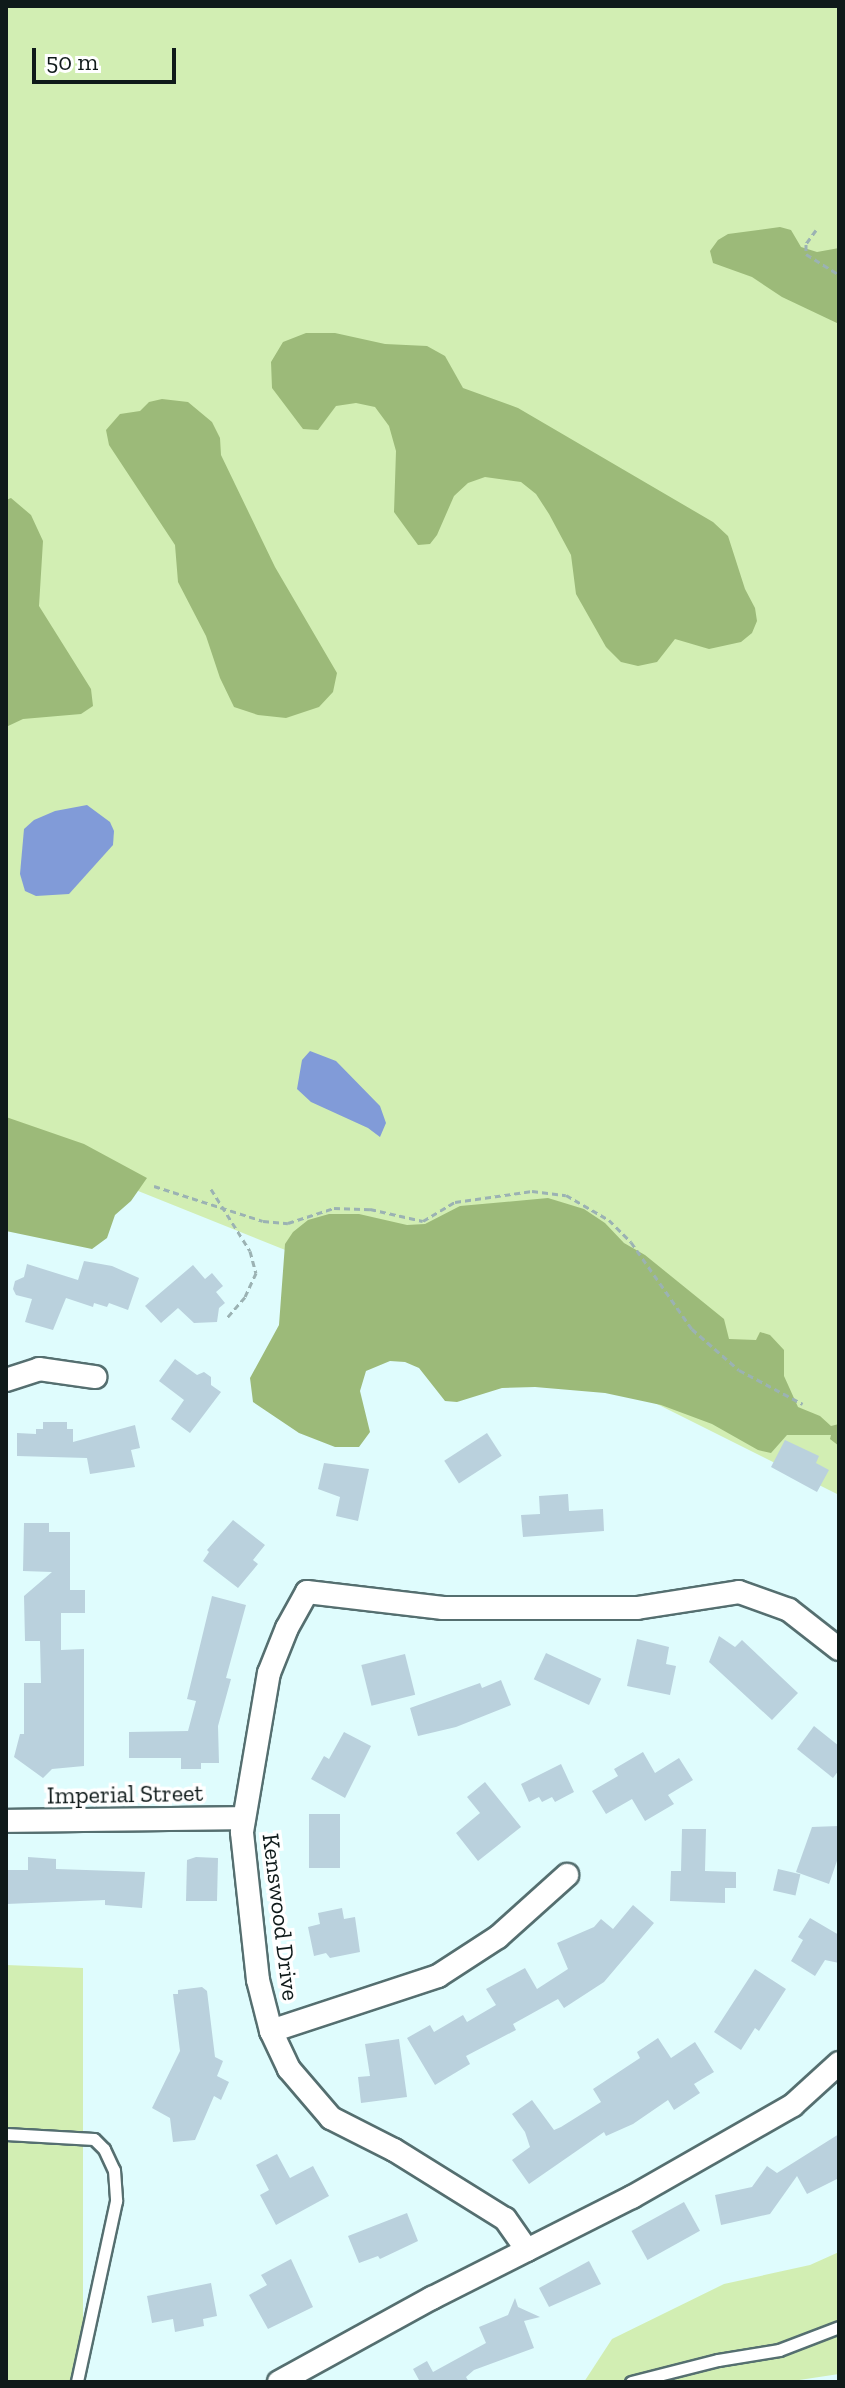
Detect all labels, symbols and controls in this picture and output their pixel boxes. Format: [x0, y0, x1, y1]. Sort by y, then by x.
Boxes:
scale bar [36, 32, 180, 82]
text: 50 m [46, 47, 98, 76]
street label: Imperial Street [47, 1778, 203, 1810]
street label: Kenswood Drive [256, 1832, 306, 2002]

